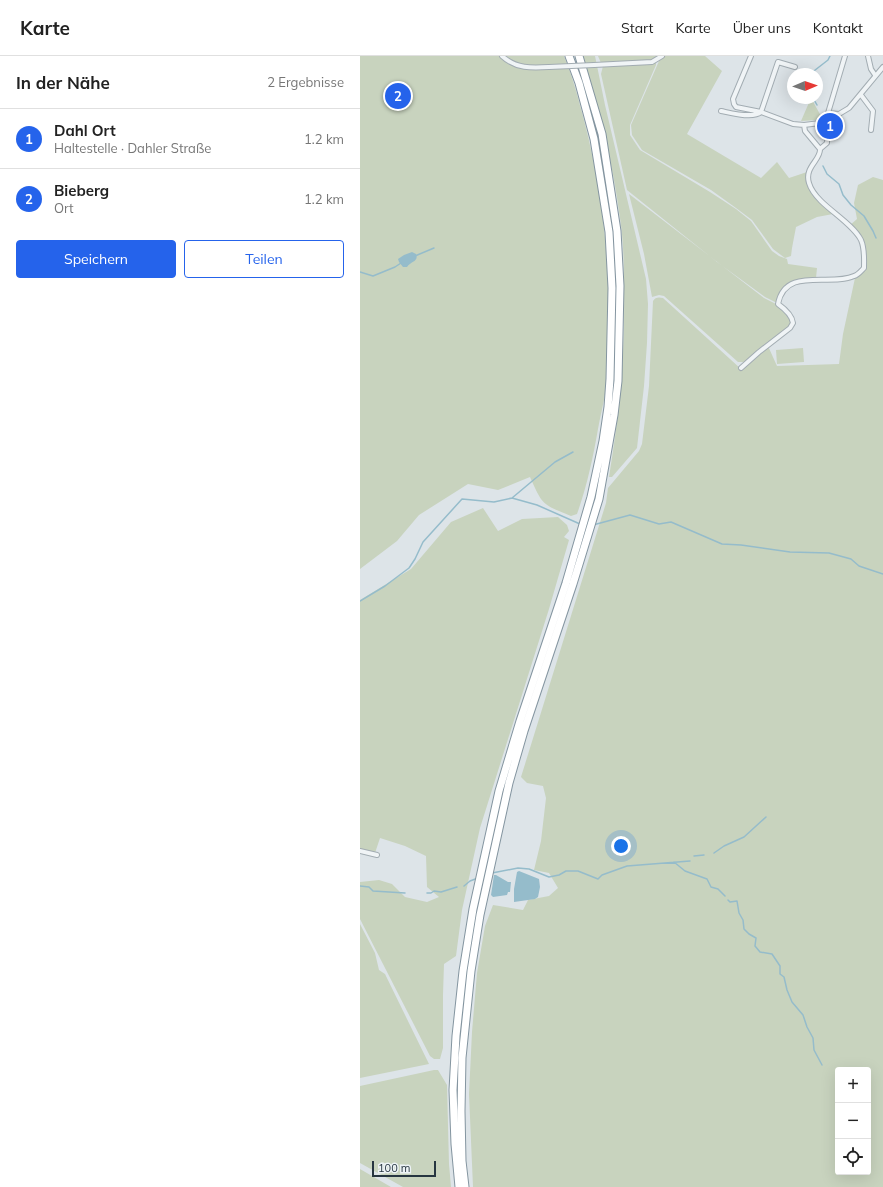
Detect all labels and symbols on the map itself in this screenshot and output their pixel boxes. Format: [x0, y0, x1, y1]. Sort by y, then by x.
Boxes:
north arrow [787, 68, 823, 104]
pin: 2 [385, 81, 411, 111]
pin: 1 [817, 111, 843, 141]
your location [611, 836, 631, 856]
scale bar [372, 1159, 436, 1178]

